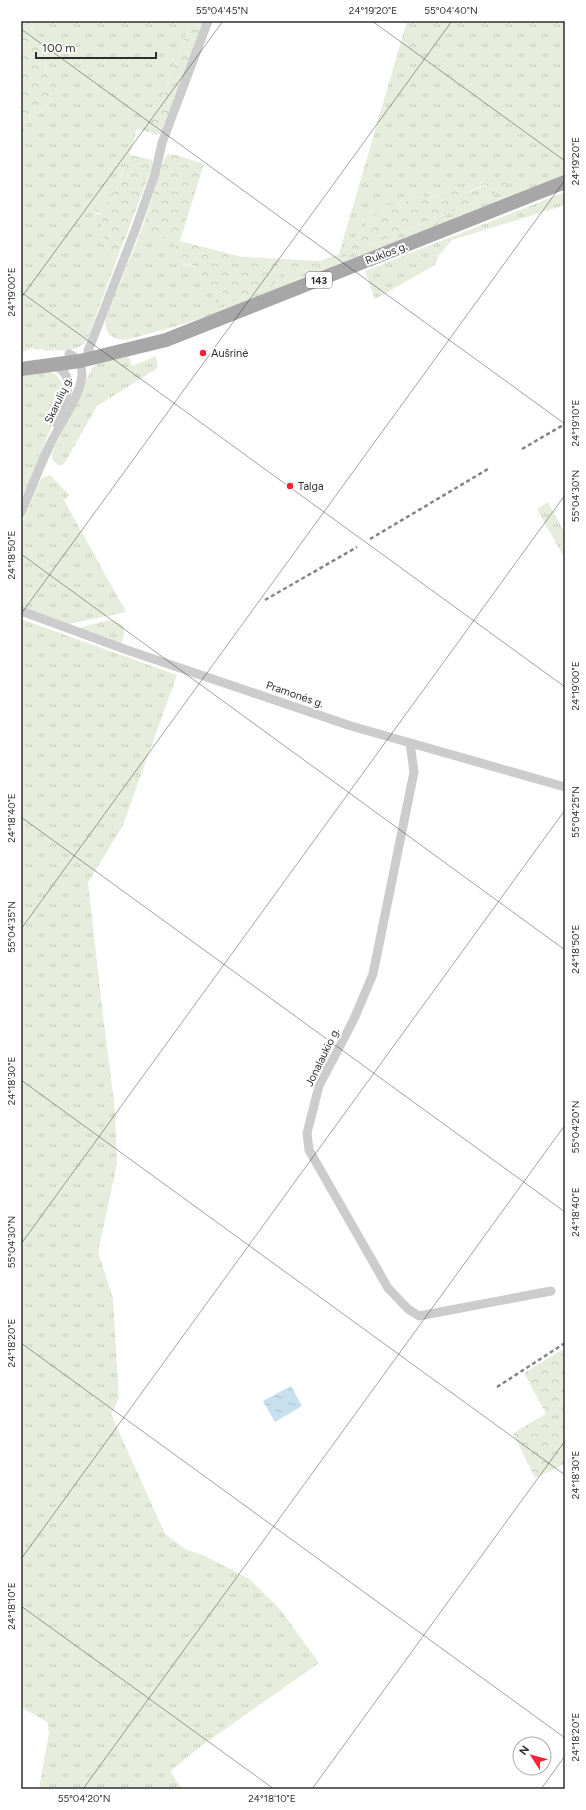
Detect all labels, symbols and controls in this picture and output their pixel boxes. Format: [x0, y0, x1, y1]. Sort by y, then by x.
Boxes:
text: 55°04'45"N [196, 4, 248, 17]
text: 24°19'20"E [349, 4, 397, 17]
text: 55°04'40"N [424, 4, 478, 17]
scale bar [36, 34, 156, 60]
text: 100 m [42, 41, 76, 55]
text: 24°19'20"E [569, 137, 582, 185]
street label: Ruklos g. [363, 240, 409, 267]
text: 24°19'00"E [5, 267, 18, 317]
road number: 143 [306, 272, 332, 288]
place label: Aušrinė [211, 347, 248, 360]
marker: Aušrinė [198, 348, 208, 358]
street label: Skarulių g. [42, 375, 75, 426]
text: 24°19'10"E [569, 399, 582, 446]
text: 55°04'30"N [569, 470, 582, 522]
place label: Talga [298, 480, 324, 493]
marker: Talga [285, 481, 295, 491]
text: 24°18'50"E [5, 530, 18, 580]
text: 24°19'00"E [569, 661, 582, 711]
street label: Pramonės g. [264, 679, 325, 710]
text: 55°04'25"N [569, 786, 582, 838]
text: 24°18'40"E [5, 793, 18, 843]
text: 55°04'35"N [5, 901, 18, 953]
text: 24°18'50"E [569, 924, 582, 974]
street label: Jonalaukio g. [303, 1026, 342, 1089]
text: 24°18'30"E [5, 1057, 18, 1105]
text: 55°04'20"N [569, 1101, 582, 1153]
text: 24°18'40"E [569, 1187, 582, 1237]
text: 55°04'30"N [5, 1216, 18, 1268]
text: 24°18'20"E [5, 1318, 18, 1367]
text: 24°18'30"E [569, 1451, 582, 1499]
text: 24°18'10"E [5, 1582, 18, 1630]
text: 24°18'20"E [569, 1712, 582, 1761]
north arrow [512, 1736, 552, 1776]
text: N [517, 1743, 532, 1758]
text: 55°04'20"N [58, 1792, 110, 1805]
text: 24°18'10"E [248, 1792, 296, 1805]

